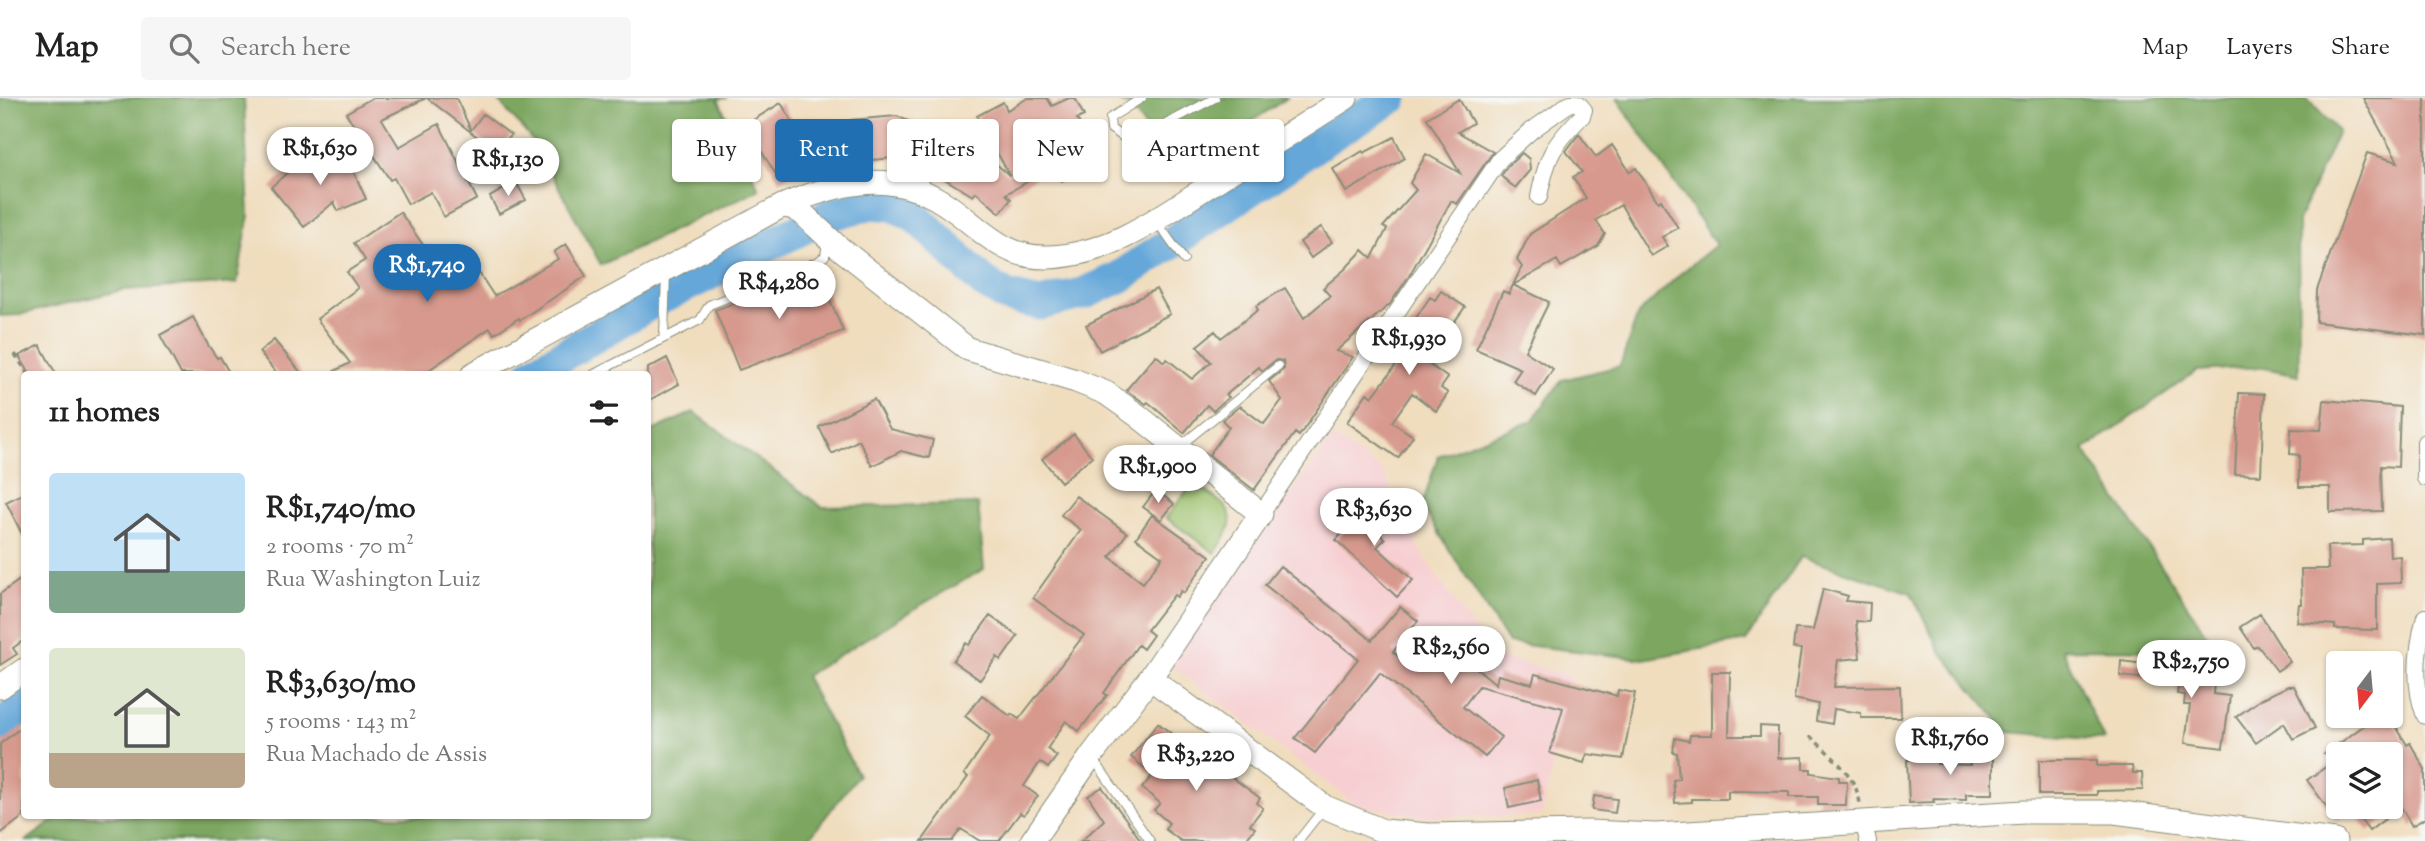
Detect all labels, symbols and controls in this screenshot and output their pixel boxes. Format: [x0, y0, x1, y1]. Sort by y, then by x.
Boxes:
search box [141, 17, 631, 80]
text: Map [35, 24, 99, 72]
icon: search [165, 29, 203, 67]
text: Search here [221, 30, 351, 67]
text: Map [2142, 31, 2188, 65]
text: Layers [2226, 31, 2293, 65]
text: Share [2331, 31, 2390, 65]
chip: Buy [672, 119, 761, 182]
chip: Rent [775, 119, 873, 182]
chip: Filters [887, 119, 999, 182]
chip: New [1013, 119, 1108, 182]
chip: Apartment [1122, 119, 1284, 182]
pin: R$1,630 [255, 127, 385, 187]
text: R$1,630 [283, 133, 357, 166]
pin: R$1,130 [443, 139, 573, 198]
text: R$1,130 [472, 144, 544, 177]
pin: R$1,740 [362, 244, 492, 304]
text: R$1,740 [389, 250, 465, 283]
pin: R$4,280 [714, 262, 844, 321]
text: R$4,280 [739, 267, 819, 300]
pin: R$1,930 [1344, 317, 1474, 377]
text: R$1,930 [1372, 323, 1446, 356]
text: 11 homes [49, 392, 160, 435]
icon: filters [585, 394, 623, 432]
pin: R$1,900 [1093, 446, 1223, 505]
text: R$1,900 [1119, 451, 1197, 484]
text: R$1,740/mo [266, 488, 416, 531]
pin: R$3,630 [1309, 489, 1439, 548]
text: R$3,630 [1336, 494, 1412, 527]
icon: home [105, 501, 189, 585]
text: 2 rooms · 70 m² [266, 531, 414, 564]
text: Rua Washington Luiz [266, 564, 480, 597]
pin: R$2,560 [1386, 626, 1516, 686]
text: R$2,560 [1412, 632, 1490, 665]
pin: R$2,750 [2126, 640, 2256, 700]
text: R$2,750 [2153, 646, 2229, 679]
north arrow [2326, 651, 2403, 728]
map controls [2326, 651, 2403, 819]
text: R$3,630/mo [266, 663, 416, 706]
icon: home [105, 676, 189, 760]
text: 5 rooms · 143 m² [266, 706, 417, 739]
pin: R$1,760 [1885, 718, 2015, 777]
text: R$1,760 [1911, 723, 1989, 756]
pin: R$3,220 [1131, 734, 1261, 793]
text: Rua Machado de Assis [266, 739, 487, 772]
text: R$3,220 [1157, 739, 1235, 772]
button: layers [2326, 742, 2403, 819]

